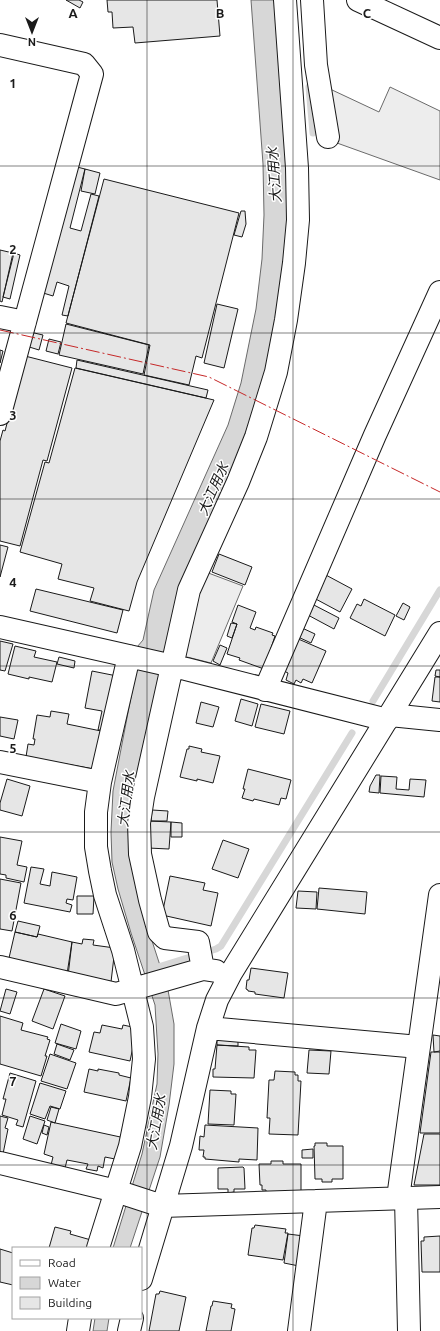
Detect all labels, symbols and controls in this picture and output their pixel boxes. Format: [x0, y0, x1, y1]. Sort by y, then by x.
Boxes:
text: A [68, 6, 78, 20]
text: B [216, 6, 225, 20]
text: C [363, 6, 372, 20]
north arrow [12, 12, 52, 52]
text: N [28, 36, 36, 48]
text: 1 [9, 76, 17, 90]
water label: 大江用水 [264, 145, 284, 203]
text: 2 [9, 242, 17, 256]
text: 3 [9, 408, 17, 422]
water label: 大江用水 [194, 458, 233, 518]
text: 4 [9, 575, 17, 589]
text: 5 [9, 741, 17, 755]
water label: 大江用水 [115, 768, 138, 828]
text: 6 [9, 908, 17, 922]
text: 7 [9, 1074, 17, 1088]
water label: 大江用水 [143, 1091, 169, 1151]
legend [12, 1247, 142, 1319]
text: Road [48, 1256, 76, 1269]
text: Water [48, 1276, 81, 1289]
text: Building [48, 1296, 92, 1309]

